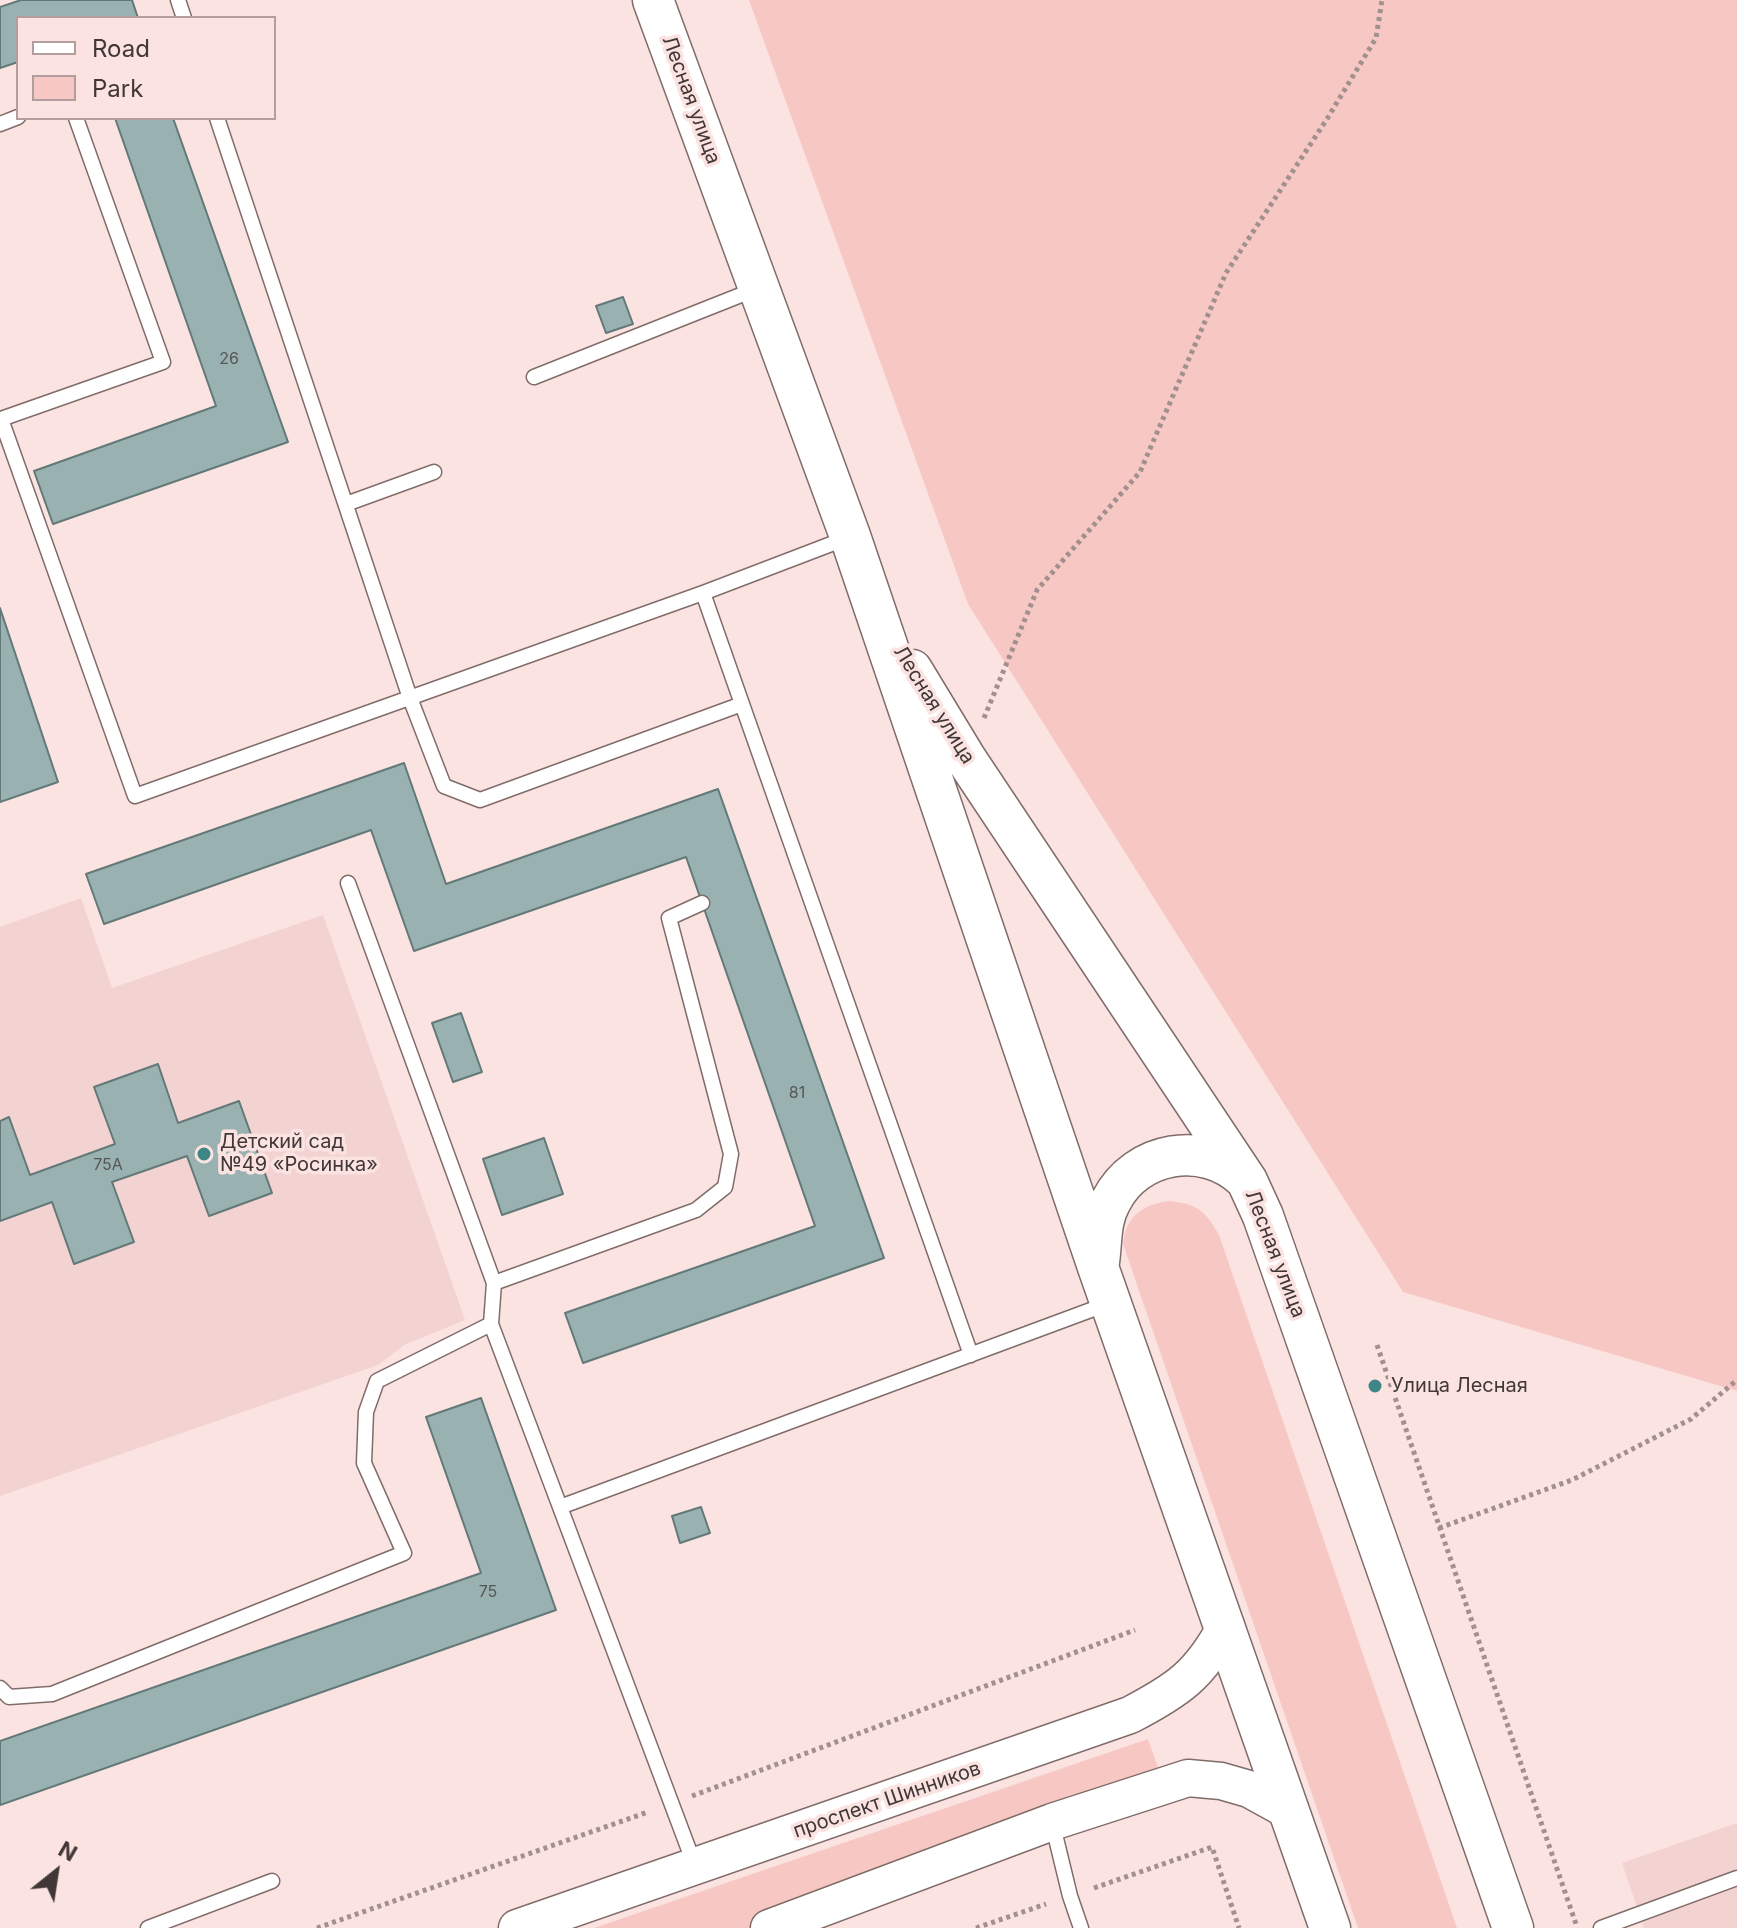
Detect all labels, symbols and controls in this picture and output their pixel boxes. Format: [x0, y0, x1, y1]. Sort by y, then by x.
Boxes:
legend [16, 16, 276, 120]
street label: Лесная улица [657, 33, 725, 167]
text: Road [92, 34, 150, 63]
text: Park [92, 74, 143, 103]
house number: 26 [219, 349, 239, 369]
street label: Лесная улица [888, 642, 980, 768]
house number: 81 [789, 1083, 805, 1103]
place label: Детский сад №49 «Росинка» [220, 1130, 378, 1177]
marker: Детский сад №49 «Росинка» [195, 1145, 213, 1163]
house number: 75А [93, 1155, 123, 1175]
street label: Лесная улица [1240, 1187, 1310, 1321]
place label: Улица Лесная [1391, 1374, 1528, 1398]
marker: Улица Лесная [1366, 1377, 1384, 1395]
house number: 75 [479, 1582, 497, 1602]
street label: проспект Шинников [790, 1757, 984, 1843]
north arrow [16, 1832, 96, 1912]
text: N [54, 1836, 82, 1867]

